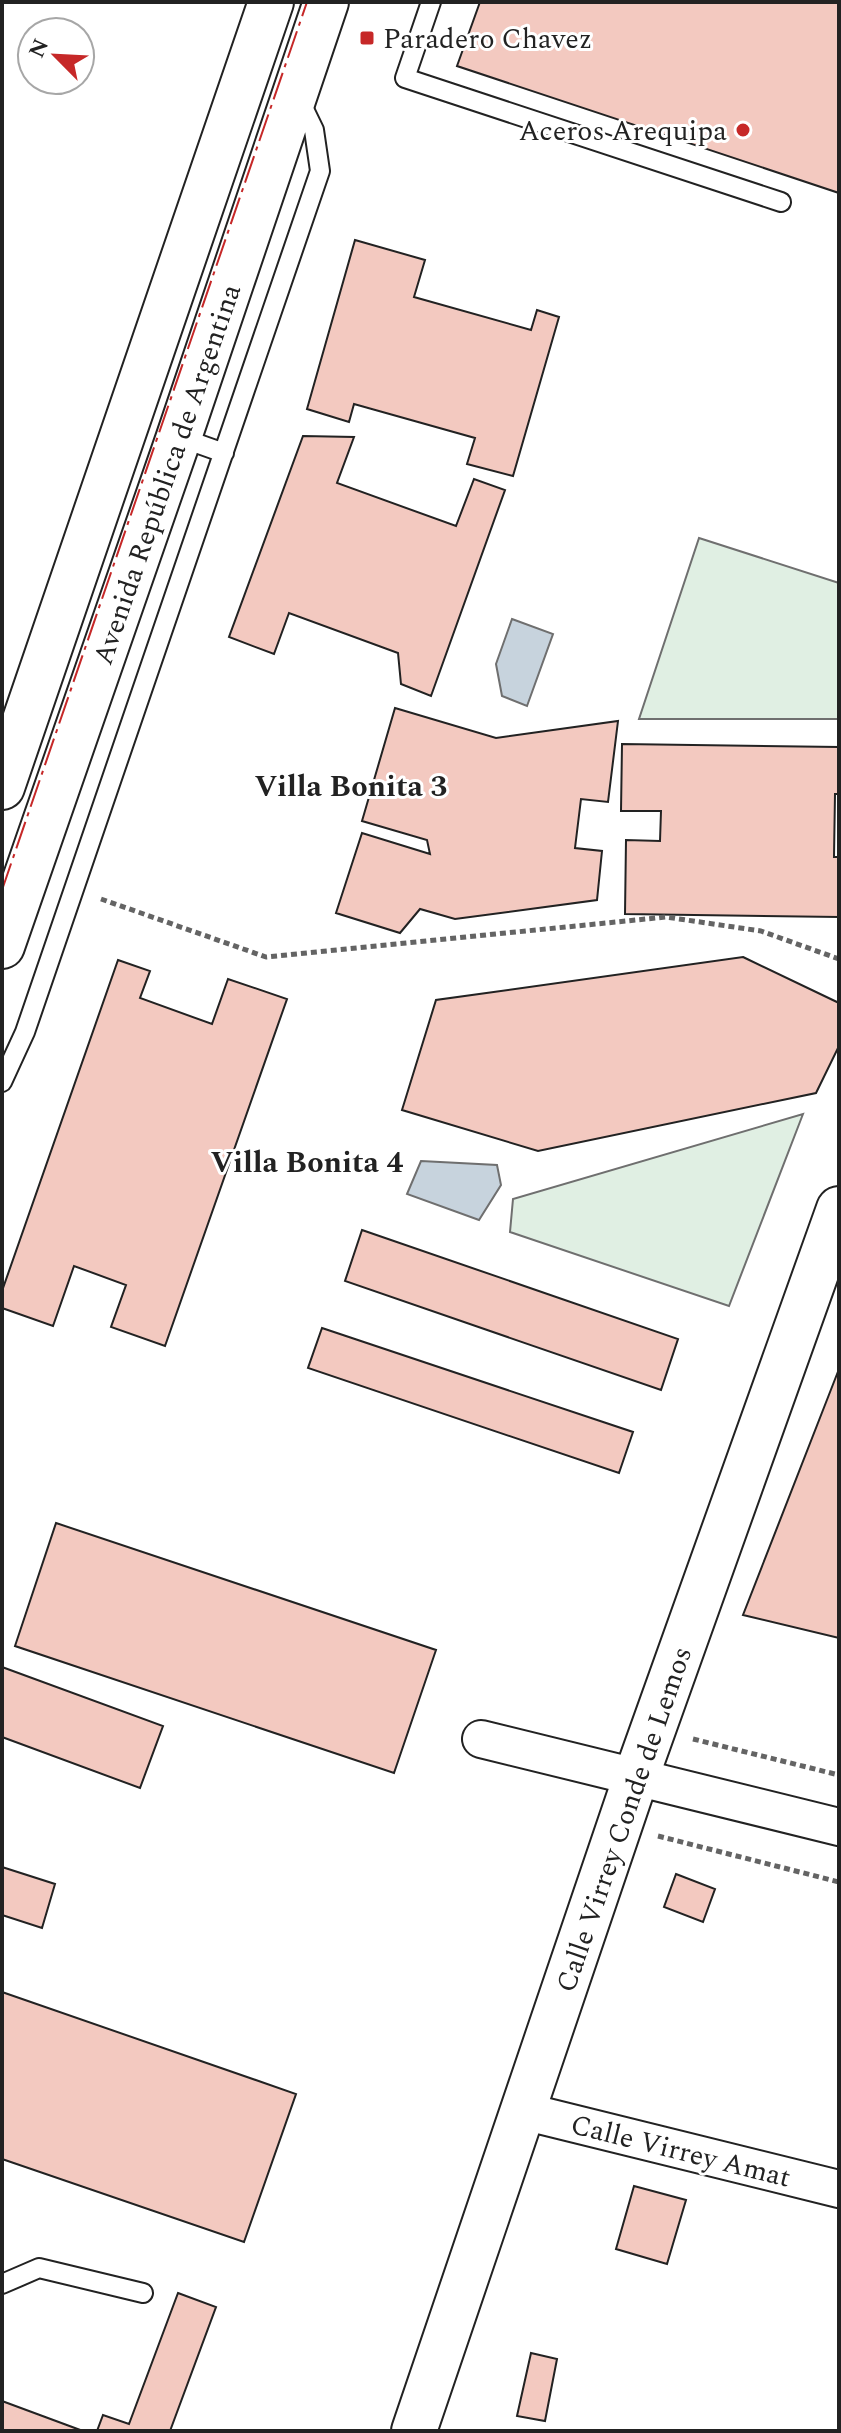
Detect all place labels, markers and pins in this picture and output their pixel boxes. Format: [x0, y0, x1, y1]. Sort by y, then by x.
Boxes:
place label: Paradero Chavez [383, 18, 592, 61]
marker: Paradero Chavez [358, 29, 376, 47]
place label: Aceros Arequipa [519, 110, 727, 153]
marker: Aceros Arequipa [734, 121, 752, 139]

